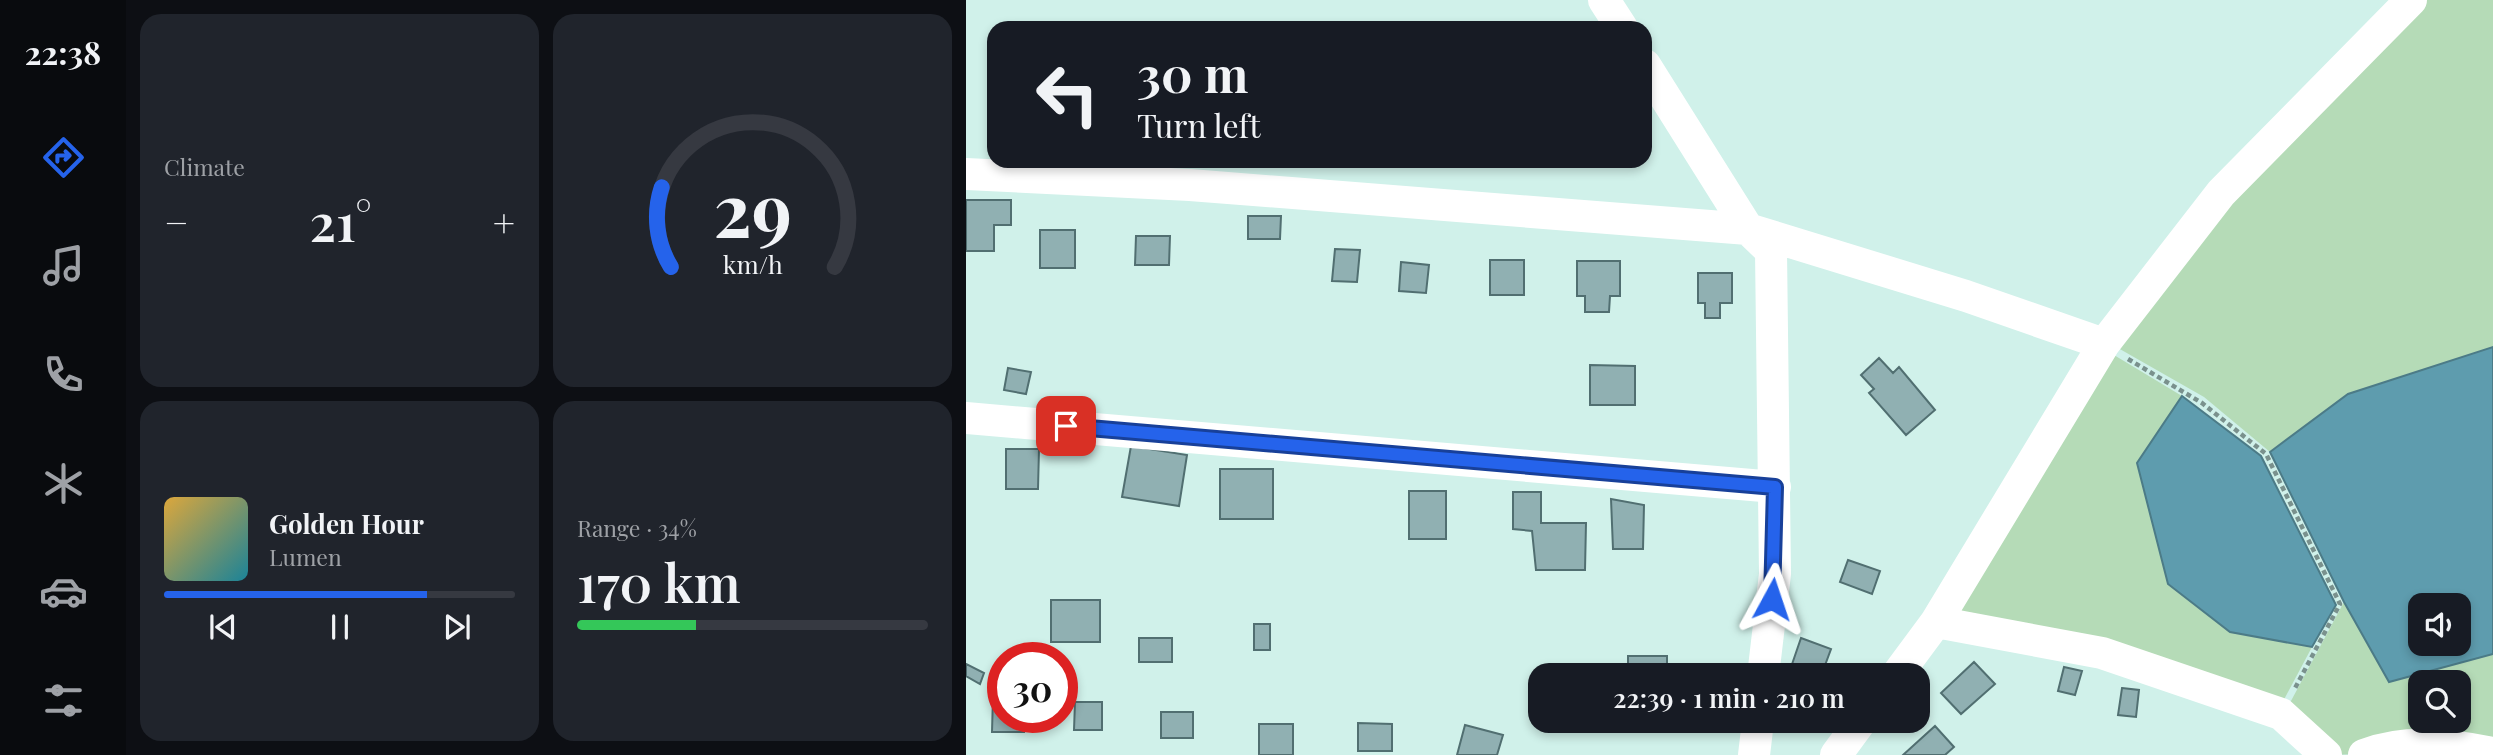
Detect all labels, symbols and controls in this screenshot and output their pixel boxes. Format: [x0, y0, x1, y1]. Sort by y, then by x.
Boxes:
text: 22:38 [25, 30, 101, 73]
text: 30 m [1137, 40, 1248, 105]
icon: left [1022, 49, 1113, 140]
text: Turn left [1137, 103, 1261, 146]
icon: directions [39, 133, 88, 182]
text: Climate [164, 151, 245, 182]
text: 29 [713, 158, 792, 255]
text: 21° [309, 186, 372, 255]
text: − [164, 196, 189, 247]
text: + [493, 196, 515, 247]
icon: music [39, 241, 88, 290]
text: km/h [723, 246, 783, 279]
icon: phone [39, 350, 88, 399]
pin [1036, 396, 1096, 456]
icon: arrive [1047, 407, 1085, 445]
icon: climate [39, 459, 88, 508]
text: Golden Hour [269, 506, 424, 541]
text: Range · 34% [577, 512, 697, 543]
text: Lumen [269, 541, 342, 572]
text: 170 km [577, 547, 740, 616]
position arrow [1735, 562, 1809, 636]
icon: car [39, 567, 88, 616]
map controls [2408, 593, 2471, 733]
button: sound [2408, 593, 2471, 656]
icon: previous [204, 608, 242, 646]
icon: pause [321, 608, 359, 646]
icon: next [438, 608, 476, 646]
speed limit sign: 30 [987, 642, 1078, 733]
button: search [2408, 670, 2471, 733]
icon: filters [39, 676, 88, 725]
text: 22:39 · 1 min · 210 m [1613, 680, 1845, 715]

